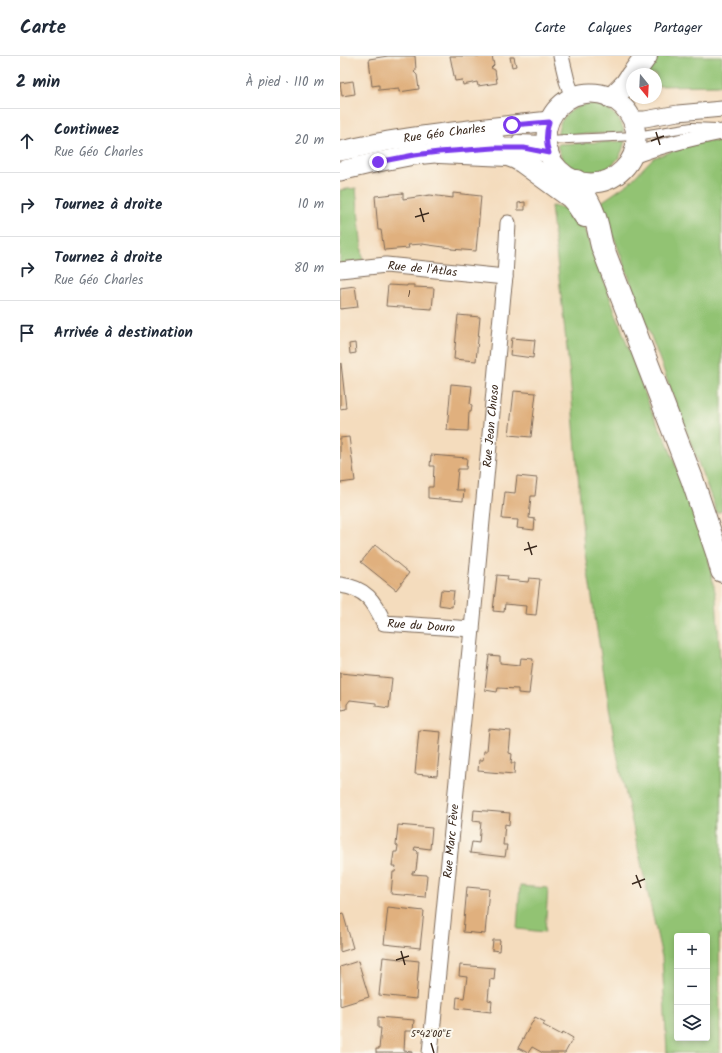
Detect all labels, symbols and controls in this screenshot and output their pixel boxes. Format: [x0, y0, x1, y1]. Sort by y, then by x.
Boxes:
text: Carte [20, 13, 66, 43]
text: Carte [534, 17, 566, 39]
text: Calques [588, 17, 632, 39]
text: Partager [654, 17, 702, 39]
north arrow [626, 68, 662, 104]
text: 2 min [16, 69, 60, 96]
text: À pied · 110 m [246, 72, 324, 93]
route start [503, 116, 521, 134]
text: Continuez [54, 118, 119, 142]
street label: Rue Géo Charles [402, 118, 486, 148]
icon: ahead [16, 130, 38, 152]
text: 20 m [294, 130, 324, 151]
text: Rue Géo Charles [54, 142, 143, 163]
route end [369, 153, 387, 171]
text: Tournez à droite [54, 193, 162, 217]
icon: right [16, 194, 38, 216]
text: 10 m [298, 194, 324, 215]
text: Tournez à droite [54, 246, 162, 270]
street label: Rue de l'Atlas [387, 256, 458, 282]
icon: right [16, 258, 38, 280]
text: 80 m [294, 258, 324, 279]
text: Rue Géo Charles [54, 270, 143, 291]
house number: 1 [407, 286, 411, 302]
text: Arrivée à destination [54, 321, 193, 345]
icon: arrive [16, 322, 38, 344]
street label: Rue Jean Chioso [477, 384, 504, 468]
street label: Rue du Douro [387, 614, 456, 637]
street label: Rue Marc Fève [438, 803, 464, 879]
map controls [674, 933, 710, 1041]
button: + [674, 933, 710, 969]
button: − [674, 969, 710, 1005]
button: layers [674, 1005, 710, 1041]
text: 5°42'00"E [411, 1026, 452, 1042]

